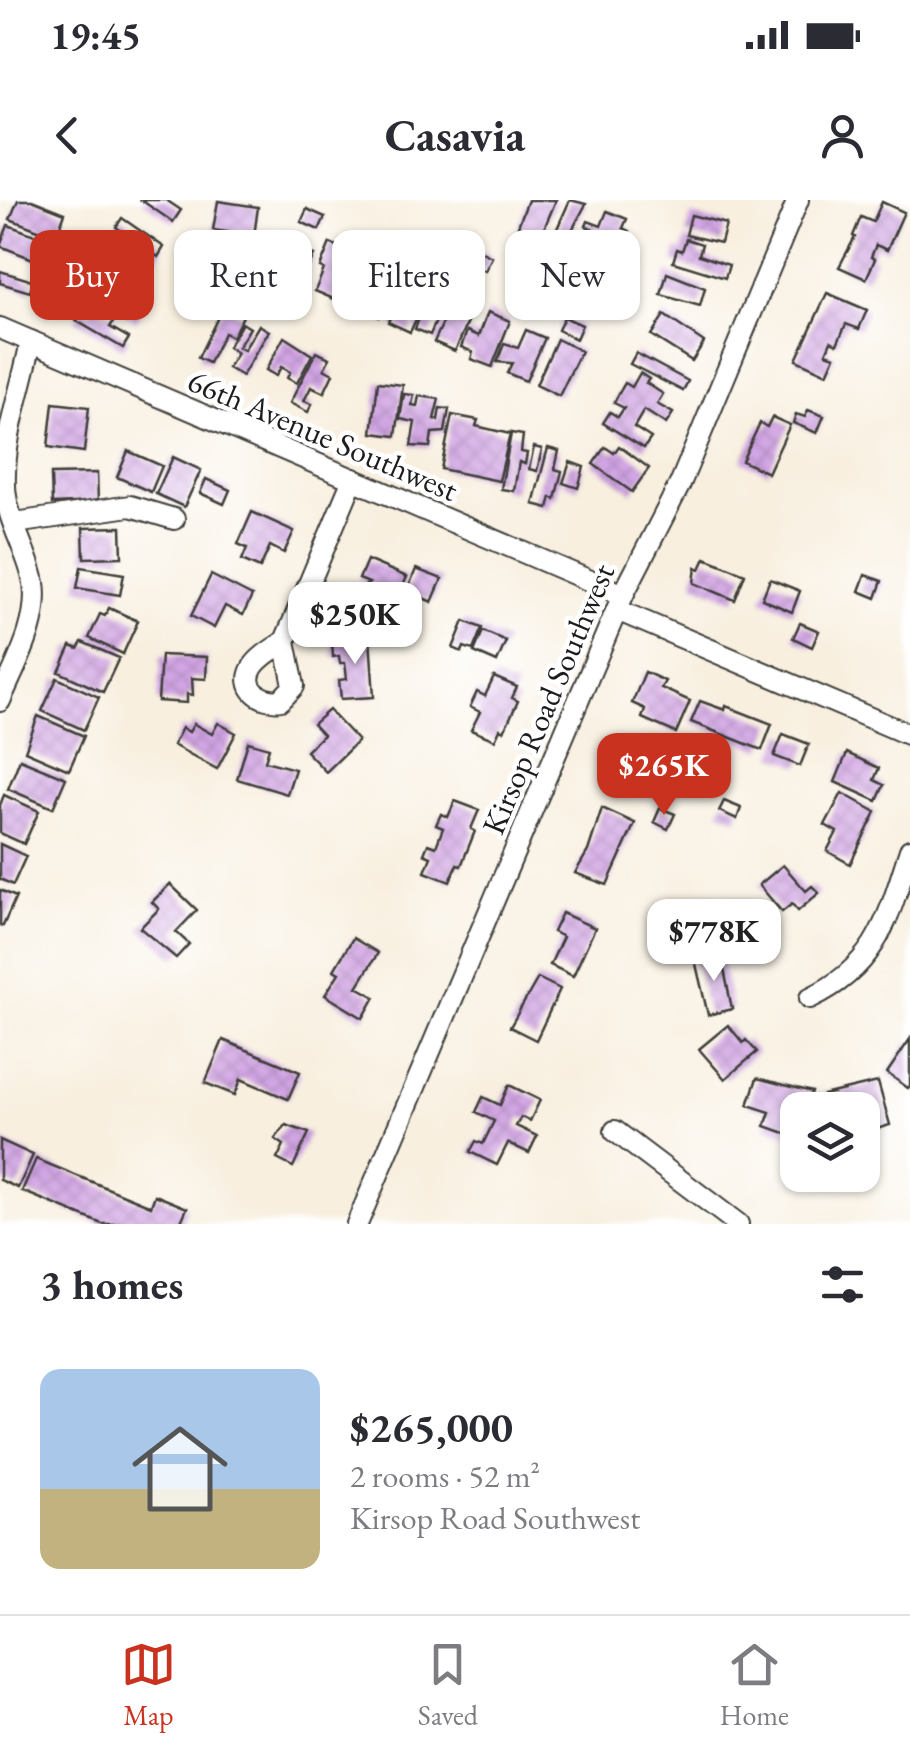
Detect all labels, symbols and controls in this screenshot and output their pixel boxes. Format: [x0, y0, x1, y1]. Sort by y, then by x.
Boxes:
text: 19:45 [50, 11, 141, 60]
text: Casavia [385, 106, 525, 164]
icon: back [40, 108, 95, 163]
icon: person [815, 108, 870, 163]
chip: Buy [30, 230, 154, 320]
chip: Rent [174, 230, 312, 320]
chip: Filters [332, 230, 485, 320]
chip: New [505, 230, 640, 320]
street label: 66th Avenue Southwest [182, 359, 464, 511]
street label: Kirsop Road Southwest [472, 557, 624, 841]
pin: $250K [285, 582, 425, 667]
text: $250K [310, 593, 400, 635]
pin: $265K [594, 733, 734, 818]
text: $265K [619, 744, 709, 786]
pin: $778K [644, 899, 784, 984]
text: $778K [669, 910, 759, 952]
map controls [780, 1092, 880, 1192]
button: layers [780, 1092, 880, 1192]
text: 3 homes [40, 1257, 183, 1312]
icon: filters [815, 1257, 870, 1312]
text: $265,000 [350, 1400, 513, 1455]
icon: home [120, 1409, 240, 1529]
text: 2 rooms · 52 m² [350, 1455, 540, 1497]
text: Kirsop Road Southwest [350, 1497, 640, 1539]
tab: Map [121, 1637, 176, 1733]
tab: Saved [418, 1637, 478, 1733]
tab: Home [720, 1637, 789, 1733]

